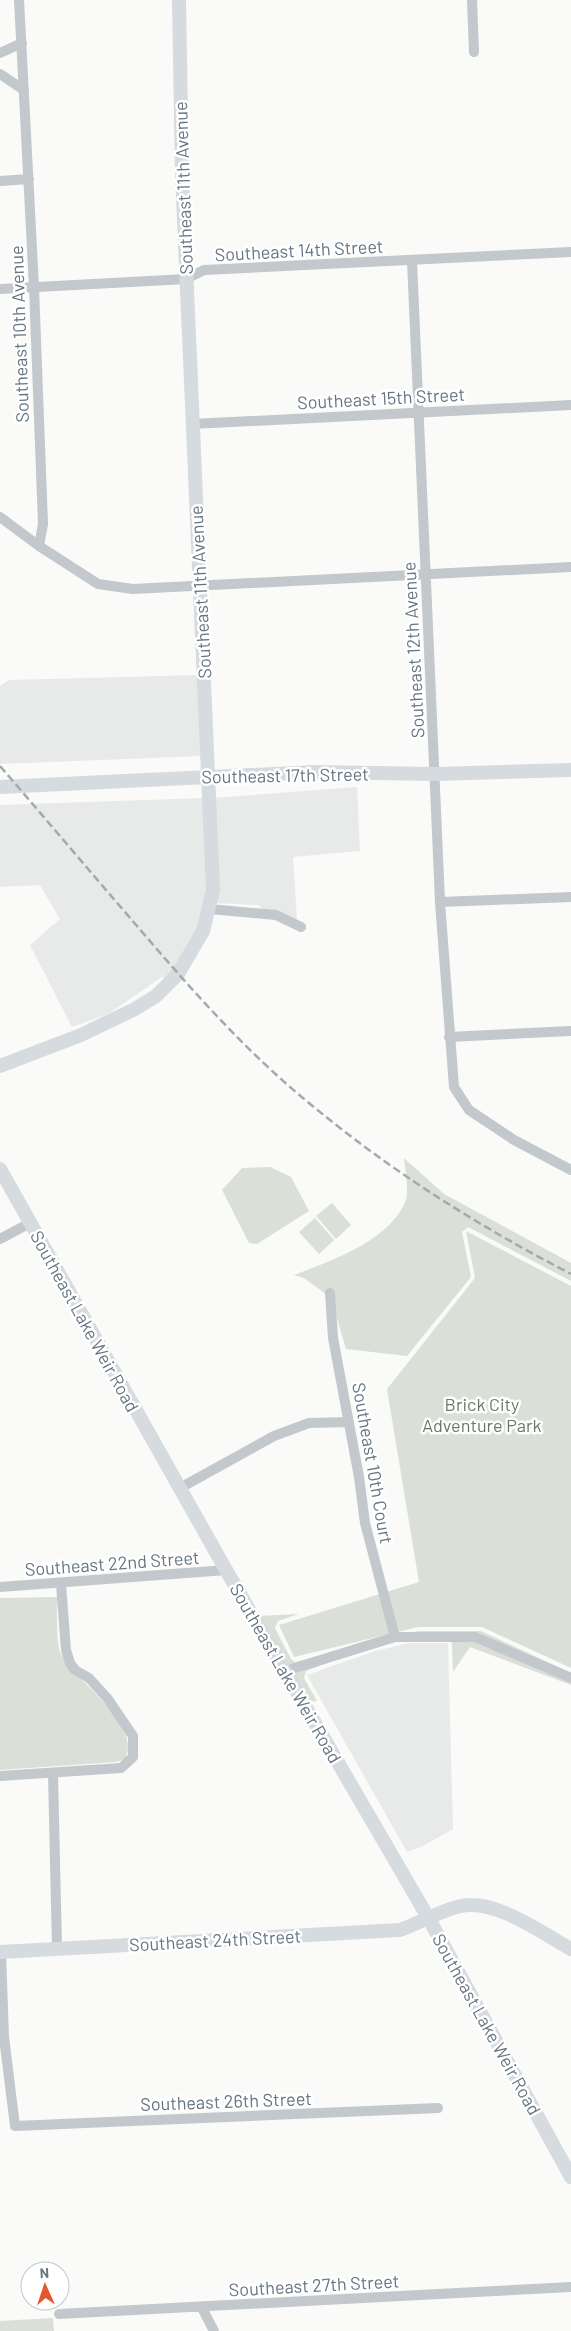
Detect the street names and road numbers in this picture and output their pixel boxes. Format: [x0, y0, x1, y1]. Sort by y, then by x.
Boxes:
street label: Southeast 11th Avenue [169, 101, 197, 275]
street label: Southeast 14th Street [214, 235, 384, 265]
street label: Southeast 10th Avenue [5, 245, 33, 423]
street label: Southeast 15th Street [296, 383, 466, 413]
street label: Southeast 11th Avenue [184, 505, 216, 679]
street label: Southeast 12th Avenue [397, 561, 429, 739]
street label: Southeast 17th Street [201, 763, 369, 787]
street label: Southeast Lake Weir Road [26, 1226, 144, 1416]
street label: Southeast 10th Court [348, 1381, 398, 1545]
street label: Southeast 22nd Street [24, 1546, 200, 1580]
street label: Southeast Lake Weir Road [225, 1579, 347, 1767]
street label: Southeast 24th Street [128, 1925, 302, 1955]
street label: Southeast Lake Weir Road [428, 1929, 546, 2119]
street label: Southeast 26th Street [140, 2087, 312, 2115]
street label: Southeast 27th Street [228, 2270, 400, 2300]

